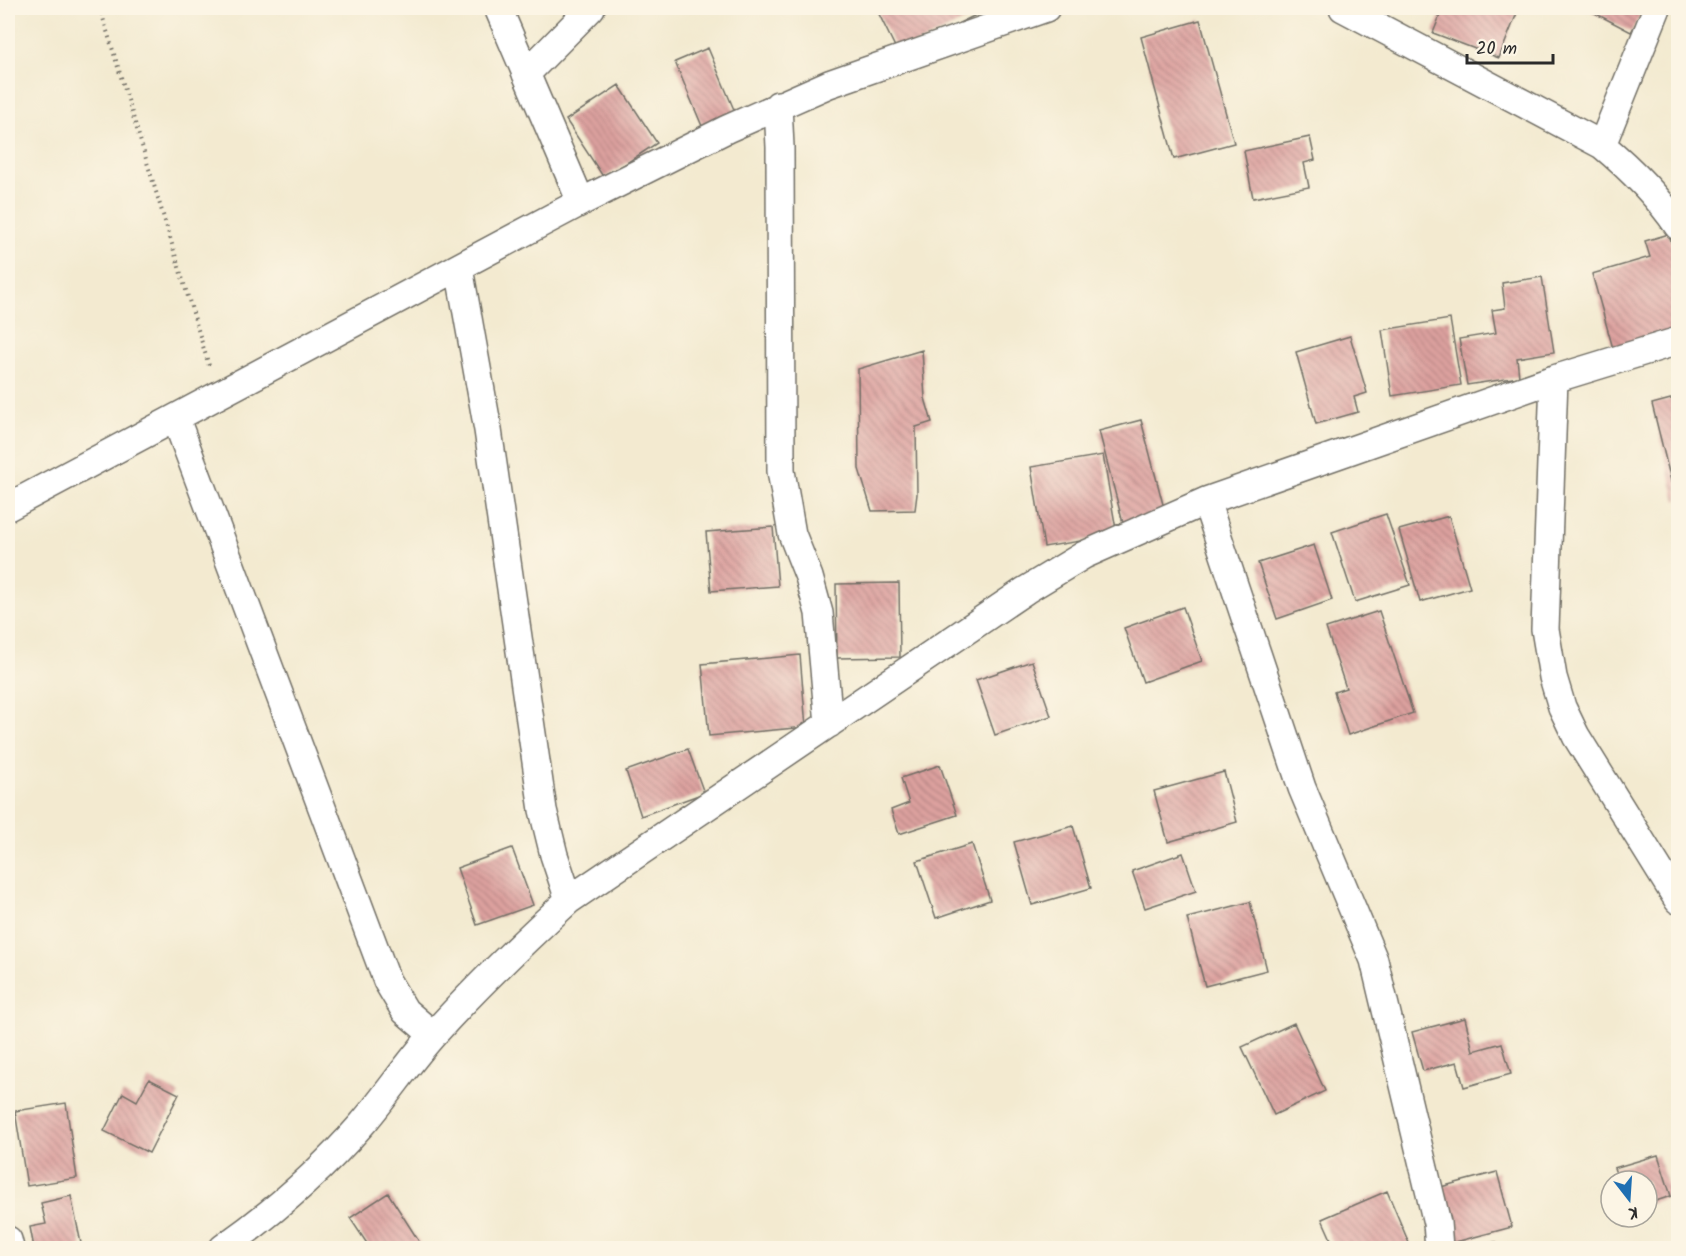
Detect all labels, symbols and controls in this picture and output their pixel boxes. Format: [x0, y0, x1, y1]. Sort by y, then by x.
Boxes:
scale bar [1467, 27, 1552, 65]
text: 20 m [1476, 35, 1517, 64]
north arrow [1599, 1169, 1659, 1229]
text: K [1624, 1199, 1641, 1225]

